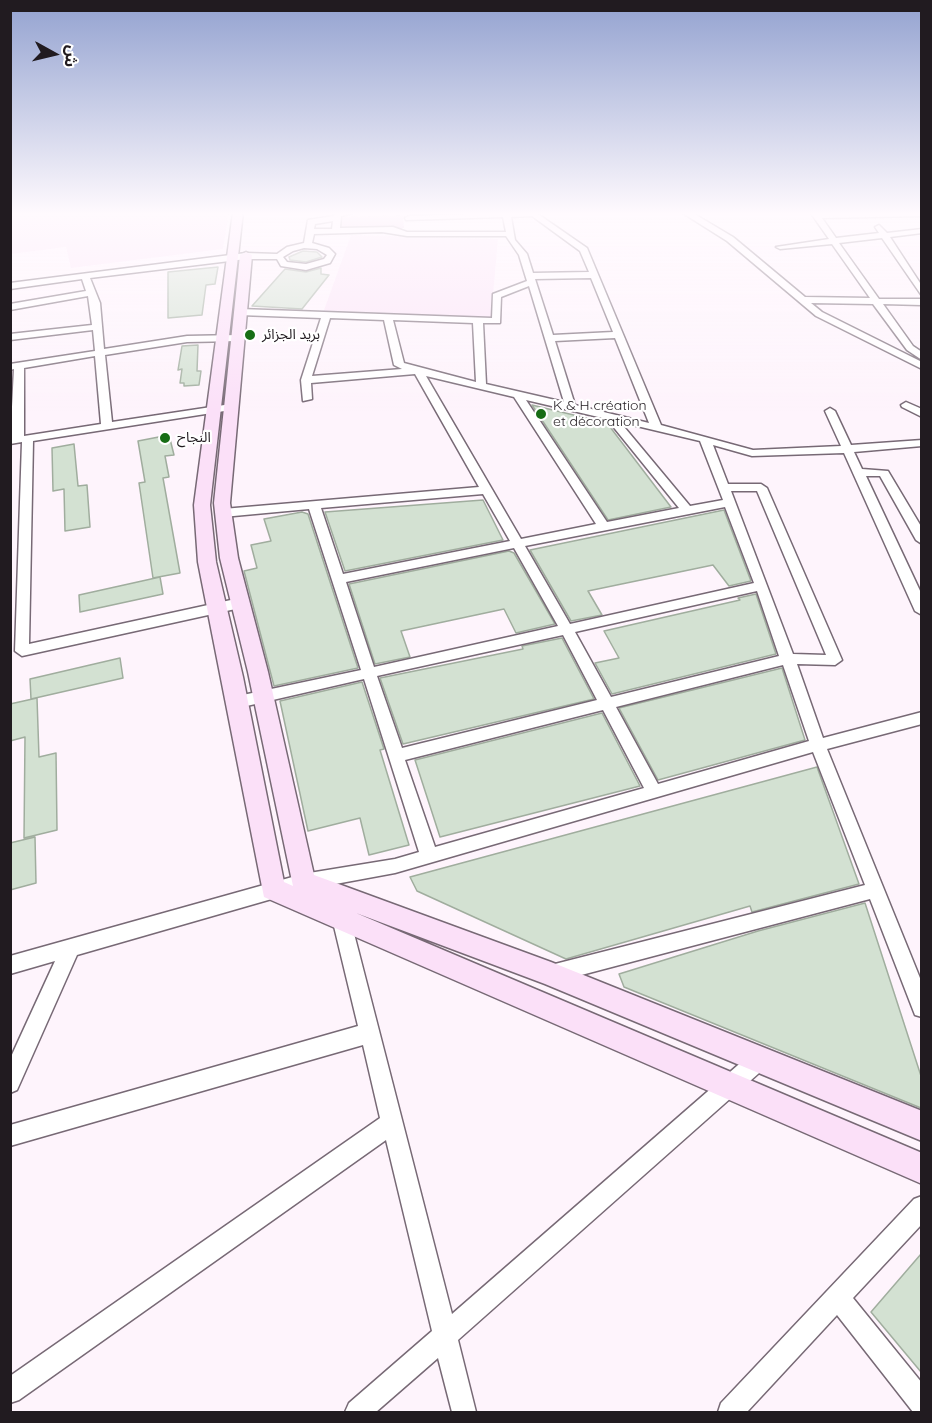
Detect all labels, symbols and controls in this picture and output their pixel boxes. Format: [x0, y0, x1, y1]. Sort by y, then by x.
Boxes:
north arrow [24, 24, 84, 84]
text: ش [60, 44, 83, 69]
place label: بريد الجزائر [262, 327, 320, 343]
marker: بريد الجزائر [243, 328, 257, 342]
place label: K & H création et décoration [553, 398, 647, 430]
marker: K & H création et décoration [534, 407, 548, 421]
place label: النجاح [177, 430, 211, 446]
marker: النجاح [158, 431, 172, 445]

